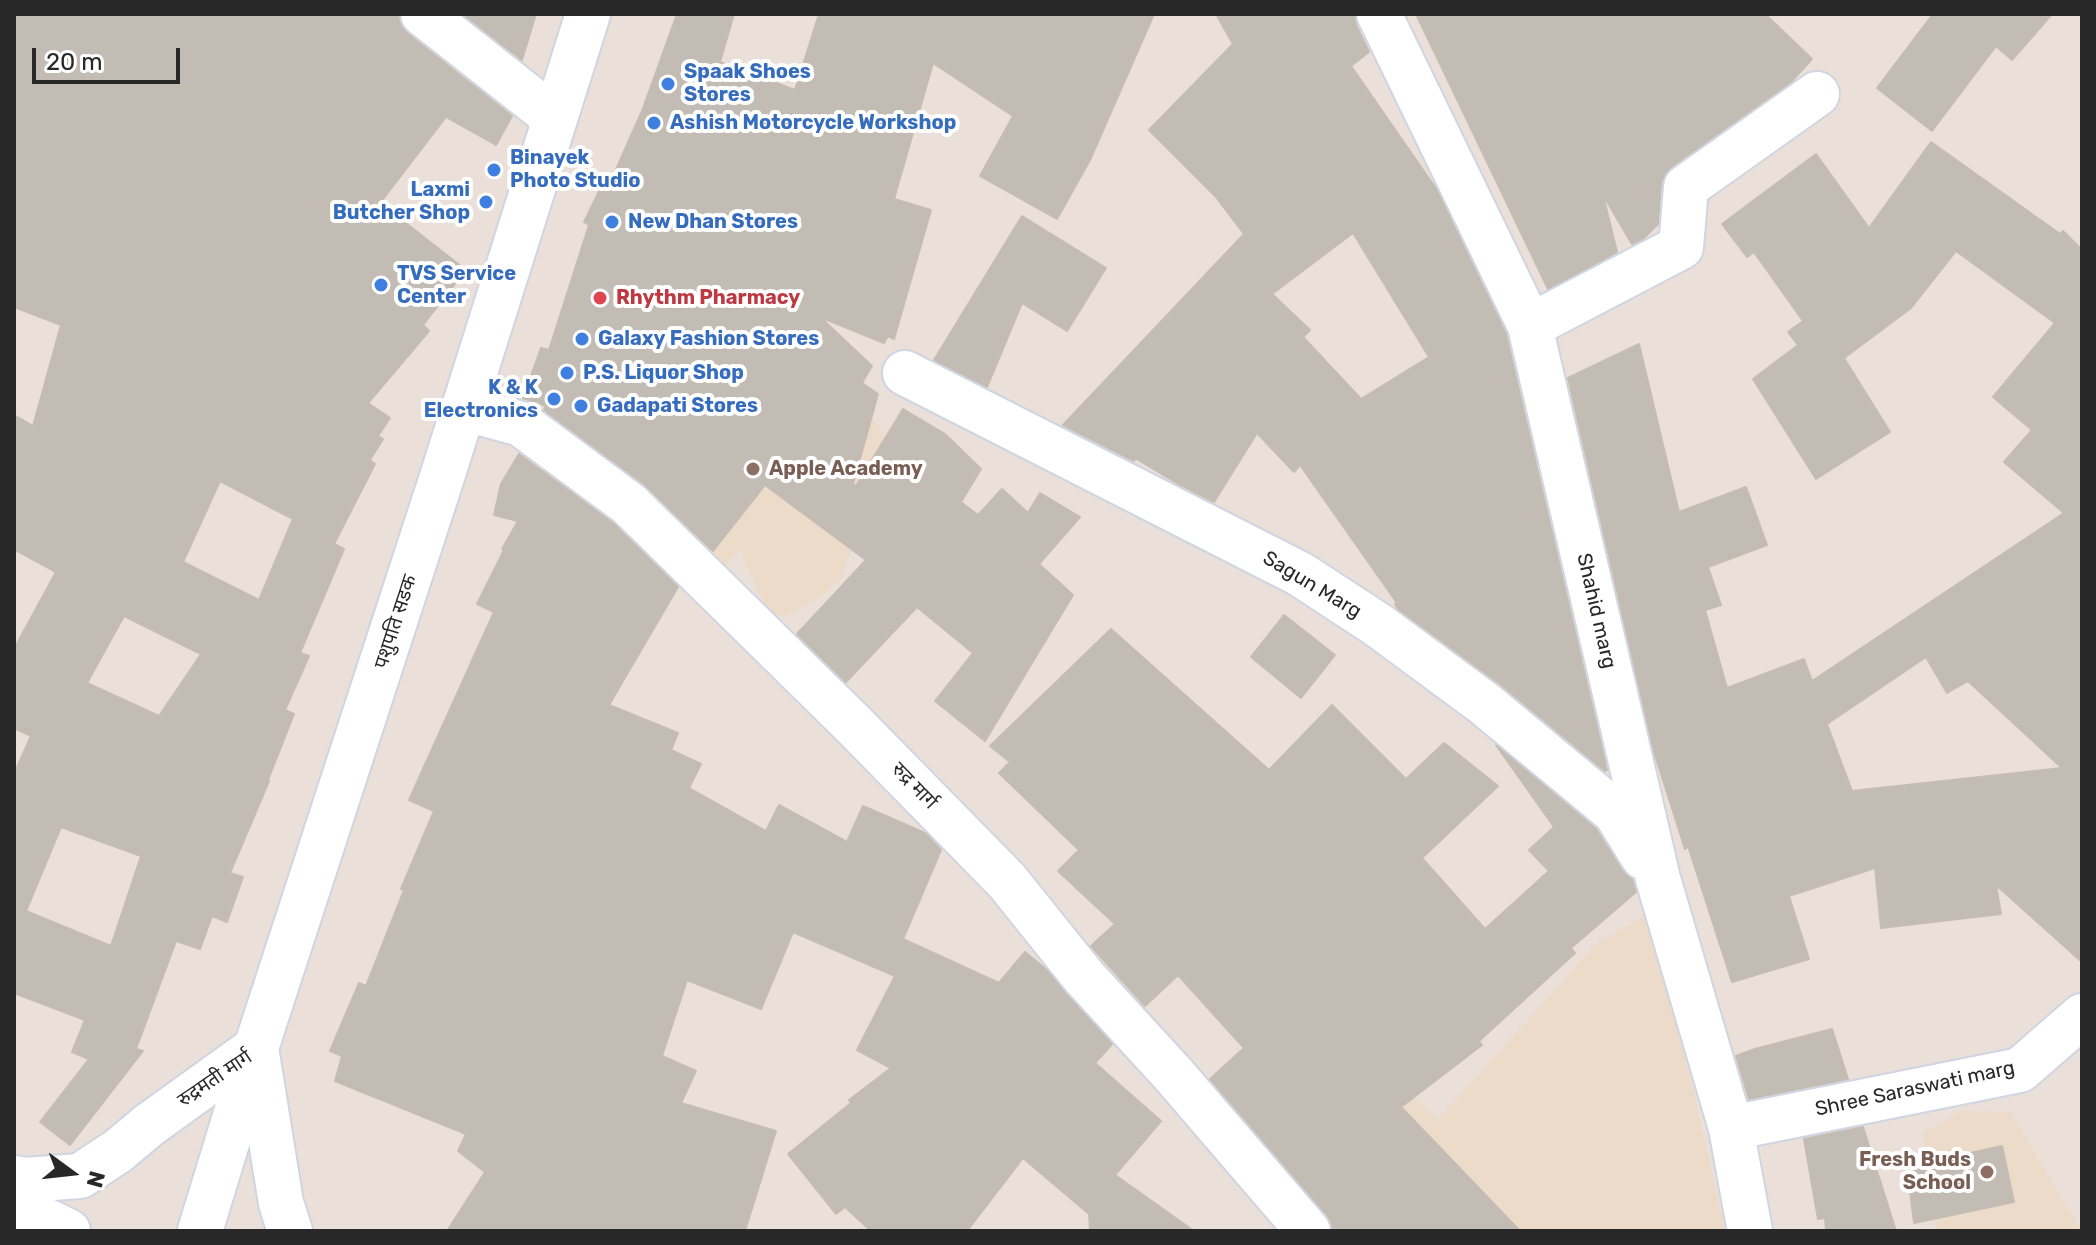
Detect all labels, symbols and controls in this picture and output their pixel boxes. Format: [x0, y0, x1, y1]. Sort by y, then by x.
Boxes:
scale bar [36, 32, 184, 82]
text: 20 m [46, 48, 103, 76]
place label: Spaak Shoes Stores [684, 60, 811, 107]
marker: Spaak Shoes Stores [659, 75, 677, 93]
place label: Ashish Motorcycle Workshop [670, 111, 956, 135]
marker: Ashish Motorcycle Workshop [645, 114, 663, 132]
place label: Binayek Photo Studio [510, 146, 640, 193]
marker: Binayek Photo Studio [485, 161, 503, 179]
place label: Laxmi Butcher Shop [333, 178, 470, 225]
marker: Laxmi Butcher Shop [477, 193, 495, 211]
place label: New Dhan Stores [628, 210, 798, 234]
marker: New Dhan Stores [603, 213, 621, 231]
place label: TVS Service Center [397, 262, 516, 309]
marker: TVS Service Center [372, 276, 390, 294]
place label: Rhythm Pharmacy [616, 286, 800, 310]
marker: Rhythm Pharmacy [591, 289, 609, 307]
place label: Galaxy Fashion Stores [598, 327, 819, 351]
marker: Galaxy Fashion Stores [573, 330, 591, 348]
place label: P.S. Liquor Shop [583, 361, 744, 385]
marker: P.S. Liquor Shop [558, 364, 576, 382]
place label: K & K Electronics [424, 376, 538, 423]
marker: K & K Electronics [545, 390, 563, 408]
place label: Gadapati Stores [597, 394, 758, 418]
marker: Gadapati Stores [572, 397, 590, 415]
place label: Apple Academy [769, 457, 923, 481]
marker: Apple Academy [744, 460, 762, 478]
street label: Sagun Marg [1258, 546, 1366, 624]
street label: Shahid marg [1571, 551, 1621, 671]
street label: पशुपति सडक [370, 572, 422, 672]
street label: रुद्र मार्ग [886, 758, 942, 814]
street label: रुद्रमती मार्ग [173, 1045, 257, 1113]
street label: Shree Saraswati marg [1813, 1056, 2017, 1122]
north arrow [32, 1133, 112, 1213]
place label: Fresh Buds School [1859, 1148, 1971, 1195]
marker: Fresh Buds School [1978, 1163, 1996, 1181]
text: N [81, 1168, 111, 1190]

